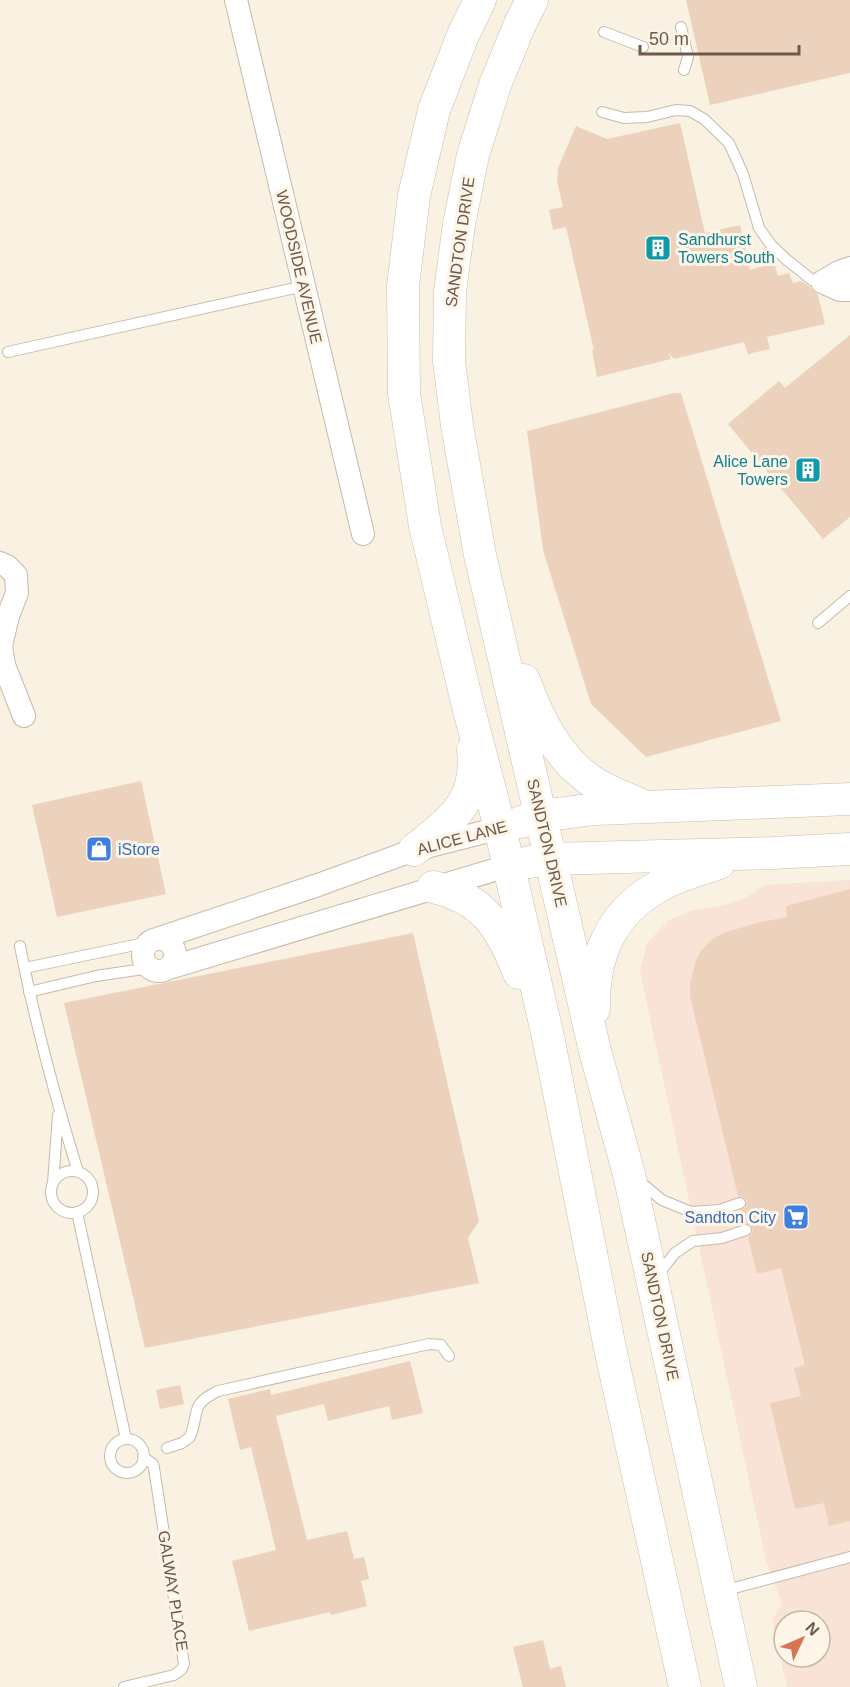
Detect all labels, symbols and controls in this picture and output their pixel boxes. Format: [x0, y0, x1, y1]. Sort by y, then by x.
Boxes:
scale bar [640, 18, 799, 56]
text: 50 m [649, 29, 689, 49]
street label: SANDTON DRIVE [442, 176, 478, 308]
street label: WOODSIDE AVENUE [273, 189, 325, 345]
place label: Sandhurst Towers South [678, 231, 775, 266]
building icon: Sandhurst Towers South [643, 233, 673, 263]
place label: Alice Lane Towers [713, 453, 788, 488]
building icon: Alice Lane Towers [793, 455, 823, 485]
street label: SANDTON DRIVE [524, 777, 570, 909]
street label: ALICE LANE [415, 818, 509, 858]
shop icon: iStore [84, 834, 114, 864]
place label: iStore [118, 841, 160, 858]
supermarket icon: Sandton City [781, 1202, 811, 1232]
place label: Sandton City [684, 1209, 776, 1226]
street label: SANDTON DRIVE [638, 1250, 682, 1382]
street label: GALWAY PLACE [155, 1529, 191, 1653]
north arrow [772, 1609, 832, 1669]
text: N [802, 1619, 823, 1639]

